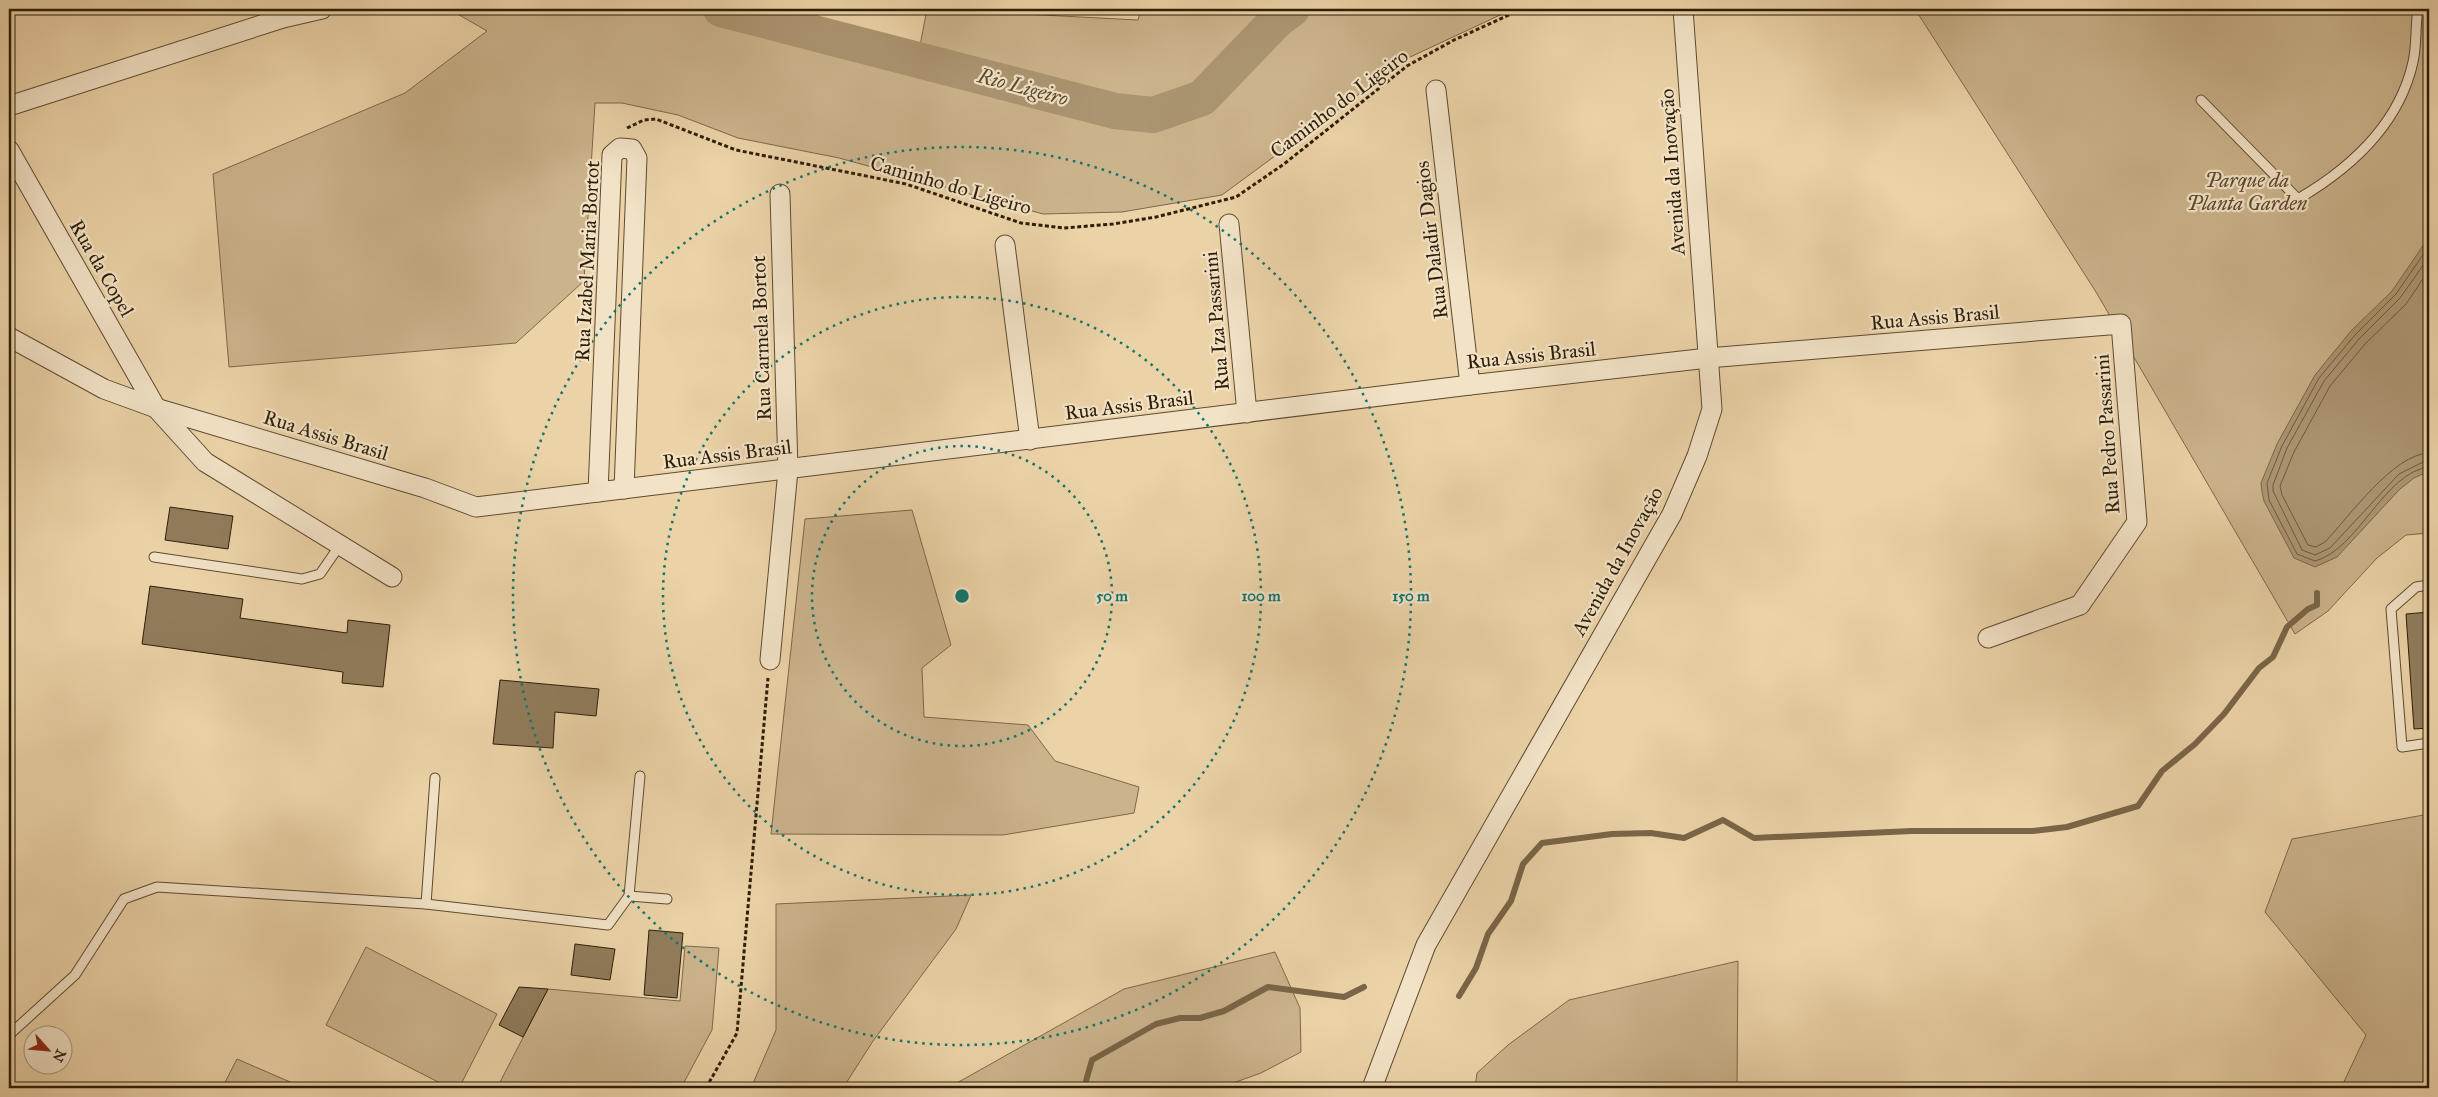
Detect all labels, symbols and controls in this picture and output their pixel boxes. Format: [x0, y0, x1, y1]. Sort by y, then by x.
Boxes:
street label: Caminho do Ligeiro [1265, 43, 1413, 163]
water label: Rio Ligeiro [974, 62, 1071, 112]
street label: Avenida da Inovação [1654, 88, 1690, 257]
street label: Caminho do Ligeiro [867, 151, 1034, 220]
street label: Rua Daladir Dagios [1409, 159, 1454, 320]
street label: Rua Izabel Maria Bortot [570, 160, 604, 362]
park label: Parque da Planta Garden [2187, 168, 2308, 215]
street label: Rua da Copel [65, 215, 140, 321]
street label: Rua Iza Passarini [1198, 250, 1234, 392]
street label: Rua Carmela Bortot [746, 255, 776, 421]
street label: Rua Assis Brasil [1869, 299, 2001, 335]
street label: Rua Assis Brasil [1465, 336, 1597, 374]
street label: Rua Pedro Passarini [2089, 353, 2125, 515]
street label: Rua Assis Brasil [1063, 385, 1195, 425]
street label: Rua Assis Brasil [260, 405, 392, 466]
street label: Rua Assis Brasil [661, 434, 793, 474]
street label: Avenida da Inovação [1566, 482, 1668, 641]
centre of rings [953, 587, 971, 605]
text: 50 m [1096, 587, 1128, 605]
text: 100 m [1241, 587, 1281, 605]
text: 150 m [1392, 587, 1430, 605]
north arrow [22, 1024, 72, 1074]
text: N [49, 1047, 69, 1065]

